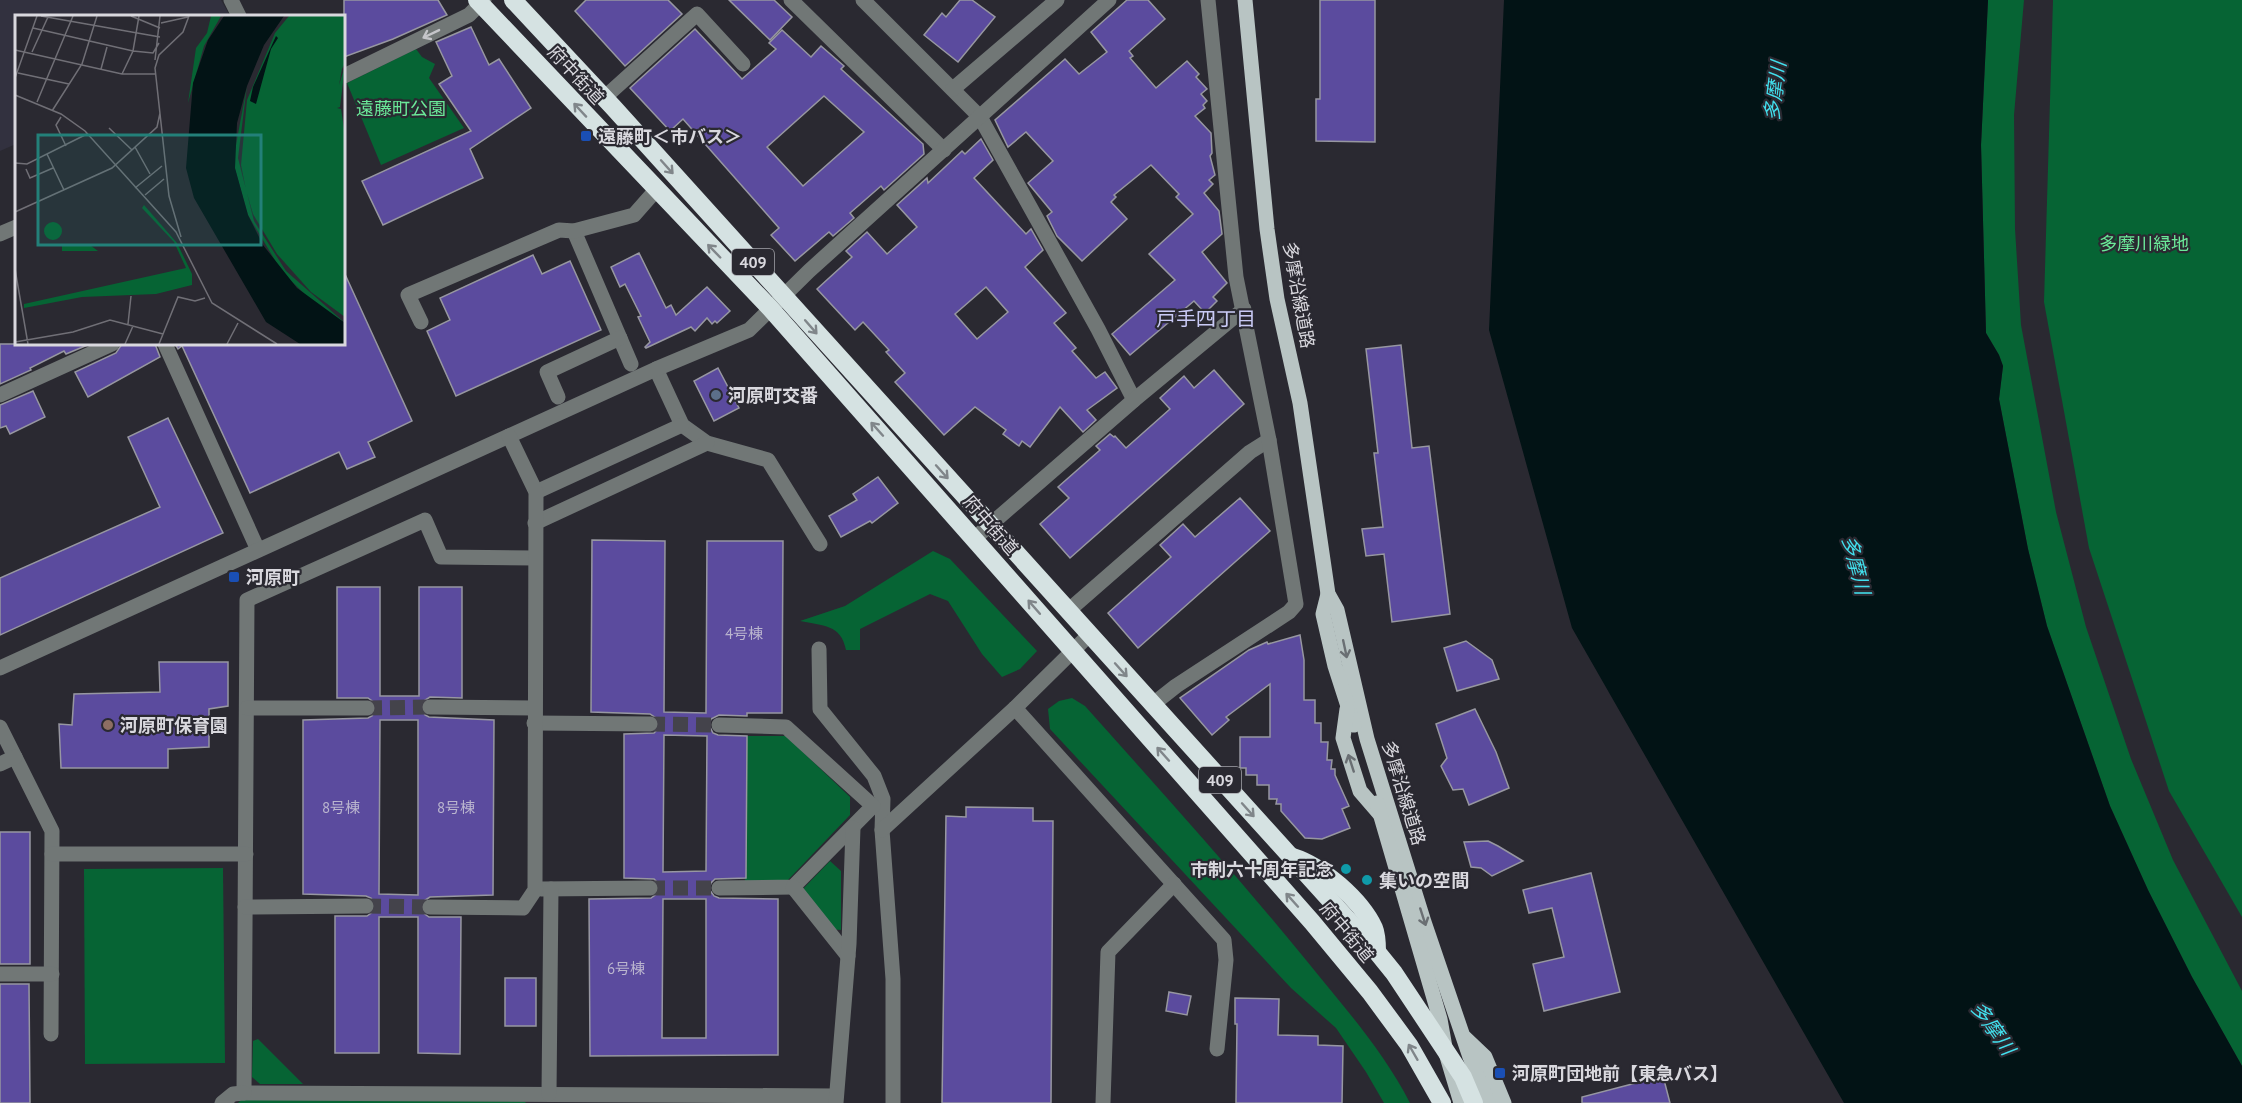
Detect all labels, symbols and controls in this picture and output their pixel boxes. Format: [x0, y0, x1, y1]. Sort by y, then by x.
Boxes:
inset map [15, 15, 345, 345]
one-way arrow [423, 28, 441, 40]
street label: 府中街道 [543, 41, 609, 109]
water label: 多摩川 [1758, 58, 1792, 122]
park label: 遠藤町公園 [356, 97, 446, 120]
one-way arrow [572, 102, 587, 117]
place label: 遠藤町＜市バス＞ [598, 125, 742, 148]
marker: 遠藤町＜市バス＞ [579, 129, 593, 143]
one-way arrow [660, 159, 674, 174]
park label: 多摩川緑地 [2099, 232, 2189, 255]
street label: 多摩沿線道路 [1278, 240, 1320, 350]
one-way arrow [707, 243, 722, 258]
road number: 409 [732, 249, 774, 275]
district label: 戸手四丁目 [1156, 306, 1256, 332]
one-way arrow [805, 319, 818, 335]
place label: 河原町交番 [728, 384, 818, 407]
marker: 河原町交番 [709, 388, 723, 402]
one-way arrow [870, 422, 884, 437]
one-way arrow [935, 464, 949, 479]
street label: 府中街道 [959, 490, 1023, 560]
water label: 多摩川 [1836, 533, 1876, 599]
place label: 河原町 [246, 566, 300, 589]
marker: 河原町 [227, 570, 241, 584]
one-way arrow [1027, 600, 1041, 615]
house number: 4号棟 [725, 624, 763, 643]
one-way arrow [1340, 639, 1351, 659]
one-way arrow [1114, 662, 1128, 677]
place label: 河原町保育園 [120, 714, 228, 737]
marker: 河原町保育園 [101, 718, 115, 732]
street label: 多摩沿線道路 [1377, 738, 1431, 848]
one-way arrow [1156, 747, 1170, 762]
one-way arrow [1345, 754, 1356, 773]
road number: 409 [1199, 767, 1241, 793]
house number: 8号棟 [322, 798, 360, 817]
house number: 8号棟 [437, 798, 475, 817]
one-way arrow [1241, 803, 1255, 818]
place label: 市制六十周年記念 [1190, 858, 1334, 881]
marker: 市制六十周年記念 [1339, 862, 1353, 876]
place label: 集いの空間 [1379, 869, 1469, 892]
marker: 集いの空間 [1360, 873, 1374, 887]
one-way arrow [1285, 892, 1299, 907]
street label: 府中街道 [1315, 897, 1379, 967]
one-way arrow [1418, 907, 1429, 926]
house number: 6号棟 [607, 959, 645, 978]
water label: 多摩川 [1965, 996, 2022, 1062]
one-way arrow [1407, 1044, 1419, 1061]
place label: 河原町団地前【東急バス】 [1512, 1062, 1728, 1085]
marker: 河原町団地前【東急バス】 [1493, 1066, 1507, 1080]

